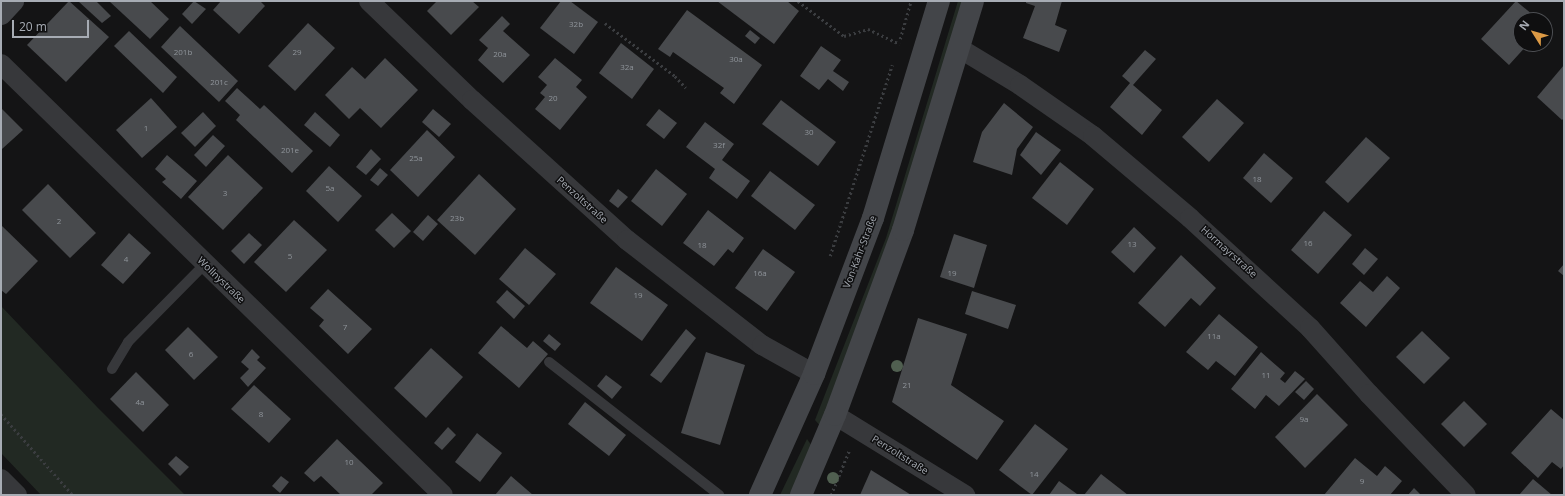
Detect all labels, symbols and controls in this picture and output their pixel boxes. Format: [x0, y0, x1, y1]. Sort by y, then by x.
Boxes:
scale bar [14, 12, 91, 38]
north arrow [1513, 12, 1553, 52]
text: N [1515, 17, 1532, 33]
text: 20 m [19, 18, 47, 35]
house number: 32b [569, 19, 583, 29]
house number: 201b [174, 47, 192, 57]
house number: 29 [292, 47, 302, 57]
house number: 20a [493, 49, 507, 59]
house number: 30a [729, 54, 743, 64]
house number: 32a [620, 62, 634, 72]
house number: 201c [210, 77, 228, 87]
house number: 20 [548, 93, 558, 103]
house number: 1 [144, 123, 148, 133]
house number: 30 [804, 127, 814, 137]
house number: 32f [713, 140, 725, 150]
house number: 201e [281, 145, 299, 155]
house number: 25a [409, 153, 423, 163]
street label: Penzoltstraße [554, 174, 610, 226]
house number: 18 [1252, 174, 1262, 184]
house number: 5a [325, 183, 335, 193]
house number: 3 [223, 188, 227, 198]
house number: 23b [450, 213, 464, 223]
street label: Von-Kahr-Straße [841, 214, 879, 290]
house number: 2 [57, 216, 61, 226]
street label: Hormayrstraße [1199, 224, 1259, 280]
house number: 16 [1303, 238, 1313, 248]
house number: 13 [1127, 239, 1137, 249]
house number: 18 [697, 240, 707, 250]
house number: 5 [288, 251, 292, 261]
house number: 4 [124, 254, 128, 264]
street label: Wollnystraße [195, 254, 247, 306]
house number: 16a [753, 268, 767, 278]
house number: 19 [947, 268, 957, 278]
house number: 19 [633, 290, 643, 300]
house number: 7 [343, 322, 347, 332]
house number: 11a [1207, 331, 1221, 341]
house number: 6 [189, 349, 193, 359]
house number: 11 [1261, 370, 1271, 380]
house number: 21 [902, 380, 912, 390]
house number: 4a [135, 397, 145, 407]
house number: 8 [259, 409, 263, 419]
house number: 9a [1299, 414, 1309, 424]
street label: Penzoltstraße [870, 433, 930, 477]
house number: 10 [344, 457, 354, 467]
house number: 14 [1029, 469, 1039, 479]
house number: 9 [1360, 476, 1364, 486]

